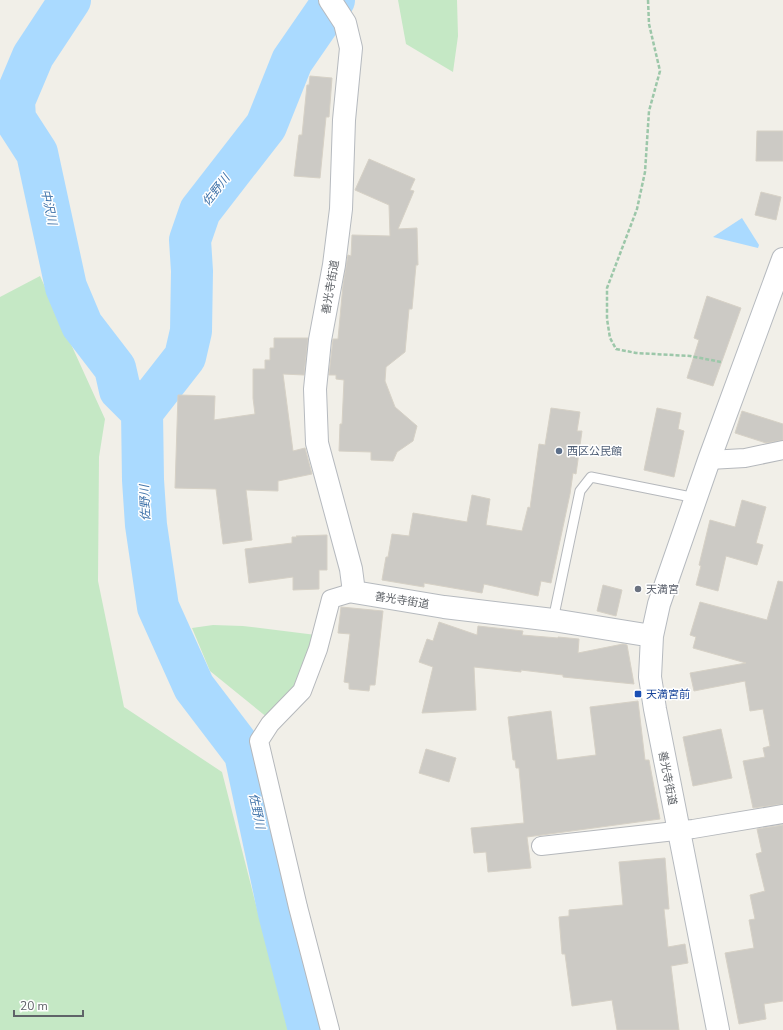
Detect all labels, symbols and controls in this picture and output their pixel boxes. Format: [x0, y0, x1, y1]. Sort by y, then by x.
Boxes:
water label: 佐野川 [199, 169, 235, 209]
water label: 中沢川 [37, 188, 61, 228]
street label: 善光寺街道 [318, 259, 343, 315]
place label: 西区公民館 [567, 444, 622, 459]
marker: 西区公民館 [554, 446, 564, 456]
water label: 佐野川 [136, 483, 154, 521]
place label: 天満宮 [646, 582, 679, 597]
marker: 天満宮 [633, 584, 643, 594]
street label: 善光寺街道 [374, 589, 430, 612]
place label: 天満宮前 [646, 687, 690, 702]
marker: 天満宮前 [633, 689, 643, 699]
street label: 善光寺街道 [655, 750, 680, 807]
water label: 佐野川 [245, 792, 269, 832]
scale bar [14, 992, 83, 1018]
text: 20 m [20, 998, 48, 1014]

